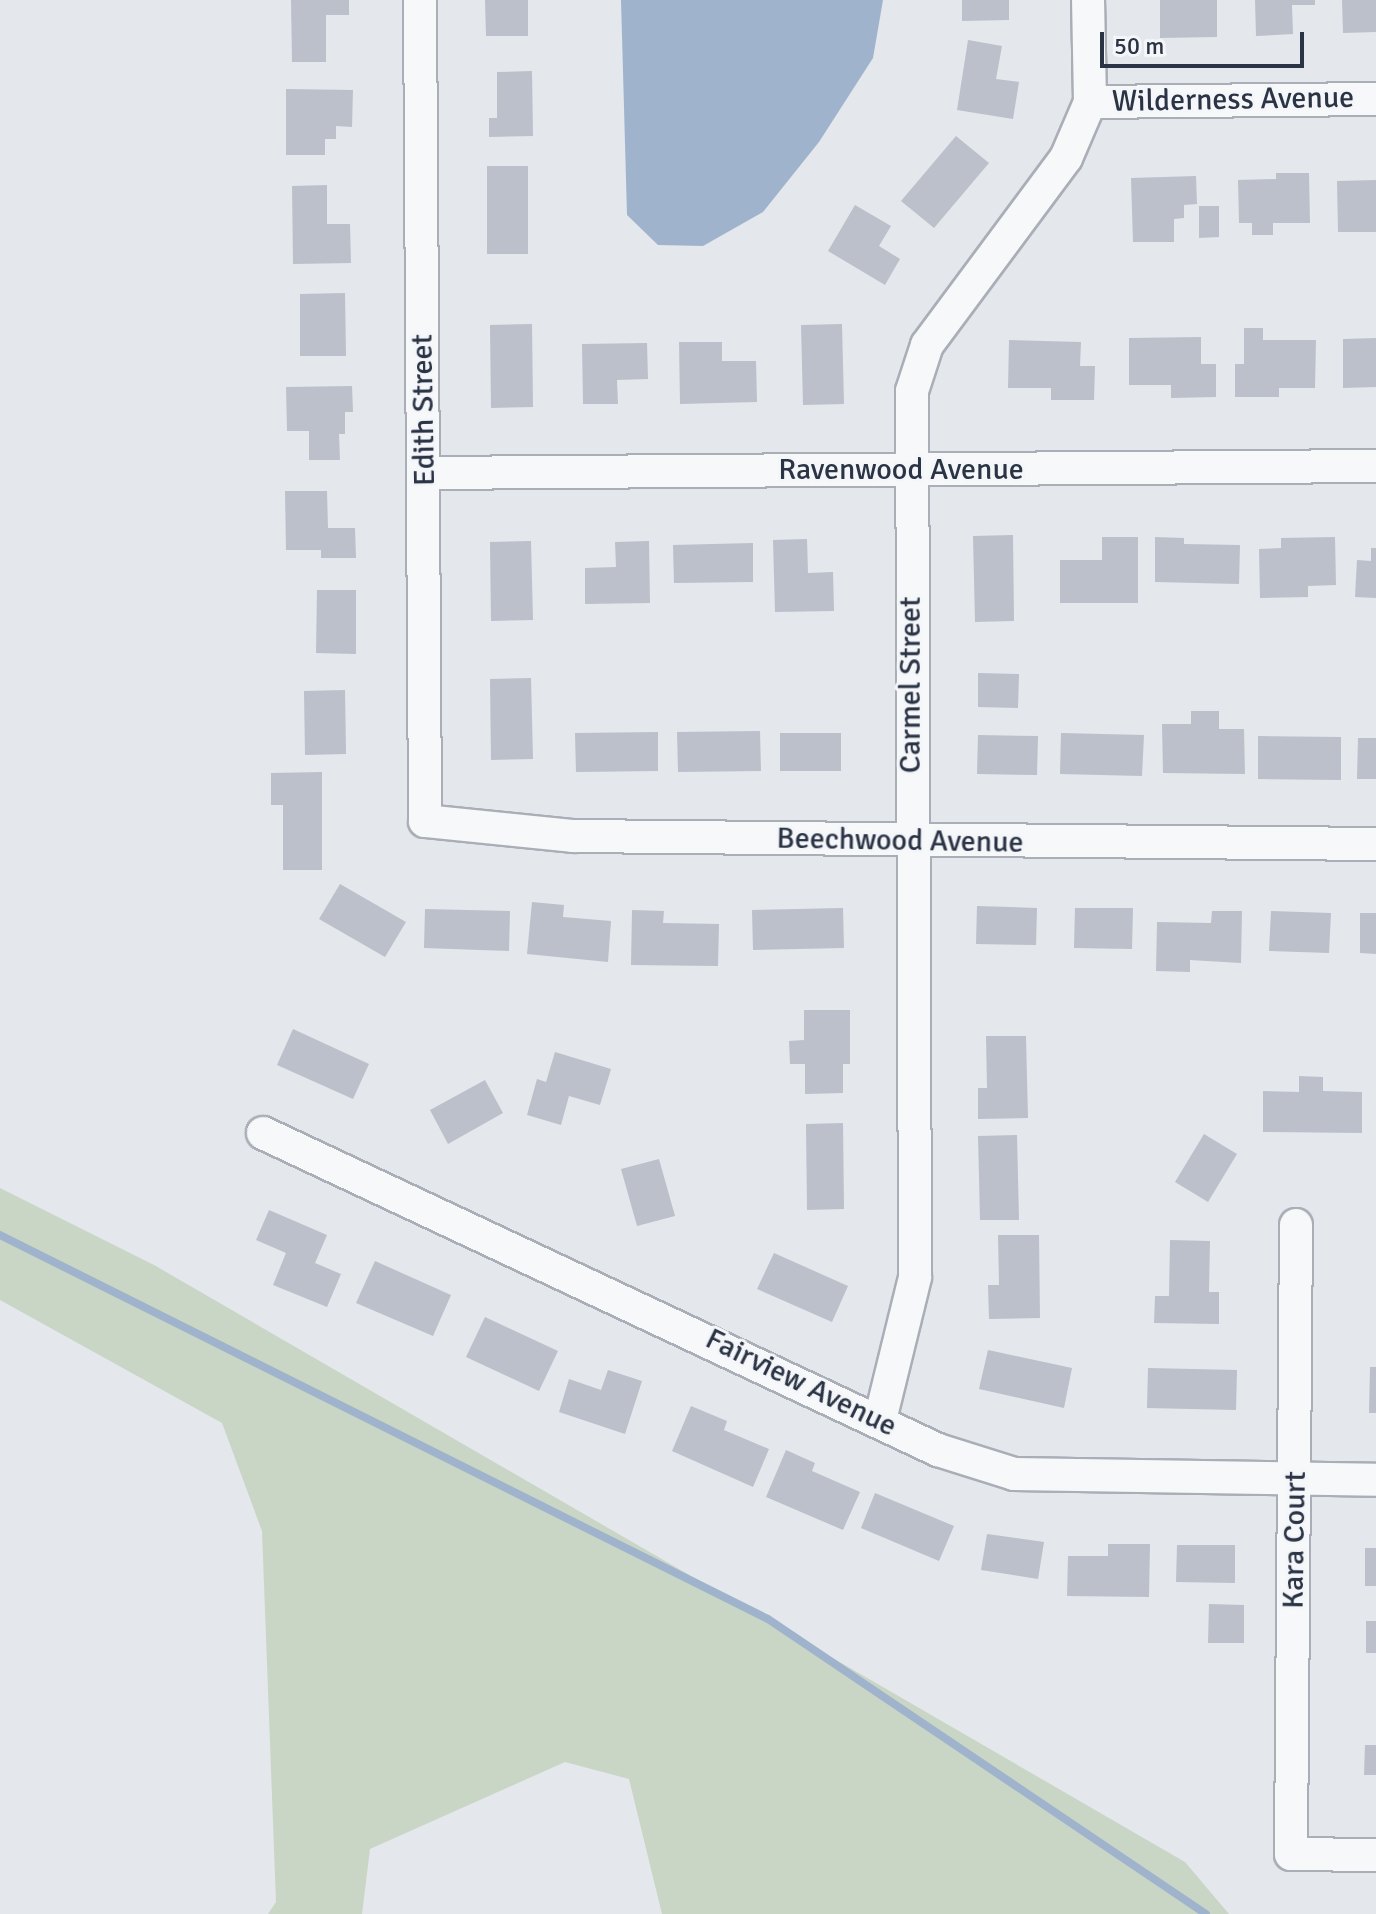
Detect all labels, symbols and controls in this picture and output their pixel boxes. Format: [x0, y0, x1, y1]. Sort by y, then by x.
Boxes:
scale bar [1104, 16, 1308, 66]
text: 50 m [1114, 31, 1164, 61]
street label: Wilderness Avenue [1112, 80, 1354, 120]
street label: Edith Street [405, 334, 443, 486]
street label: Ravenwood Avenue [778, 452, 1024, 488]
street label: Carmel Street [893, 597, 929, 773]
street label: Beechwood Avenue [776, 821, 1024, 861]
street label: Fairview Avenue [700, 1321, 902, 1445]
street label: Kara Court [1276, 1471, 1314, 1609]

